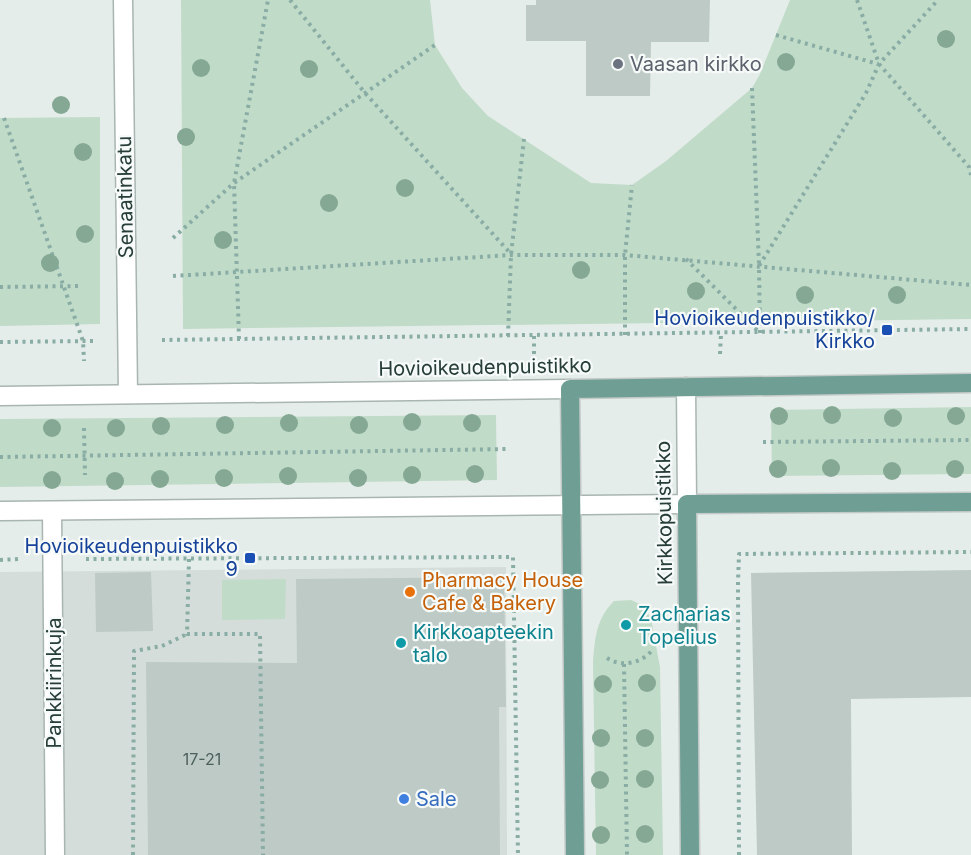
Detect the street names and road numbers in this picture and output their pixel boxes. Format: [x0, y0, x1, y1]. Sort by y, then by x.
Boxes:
street label: Senaatinkatu [112, 136, 138, 258]
street label: Hovioikeudenpuistikko [378, 353, 592, 381]
street label: Kirkkopuistikko [651, 441, 677, 585]
street label: Pankkiirinkuja [42, 618, 66, 748]

